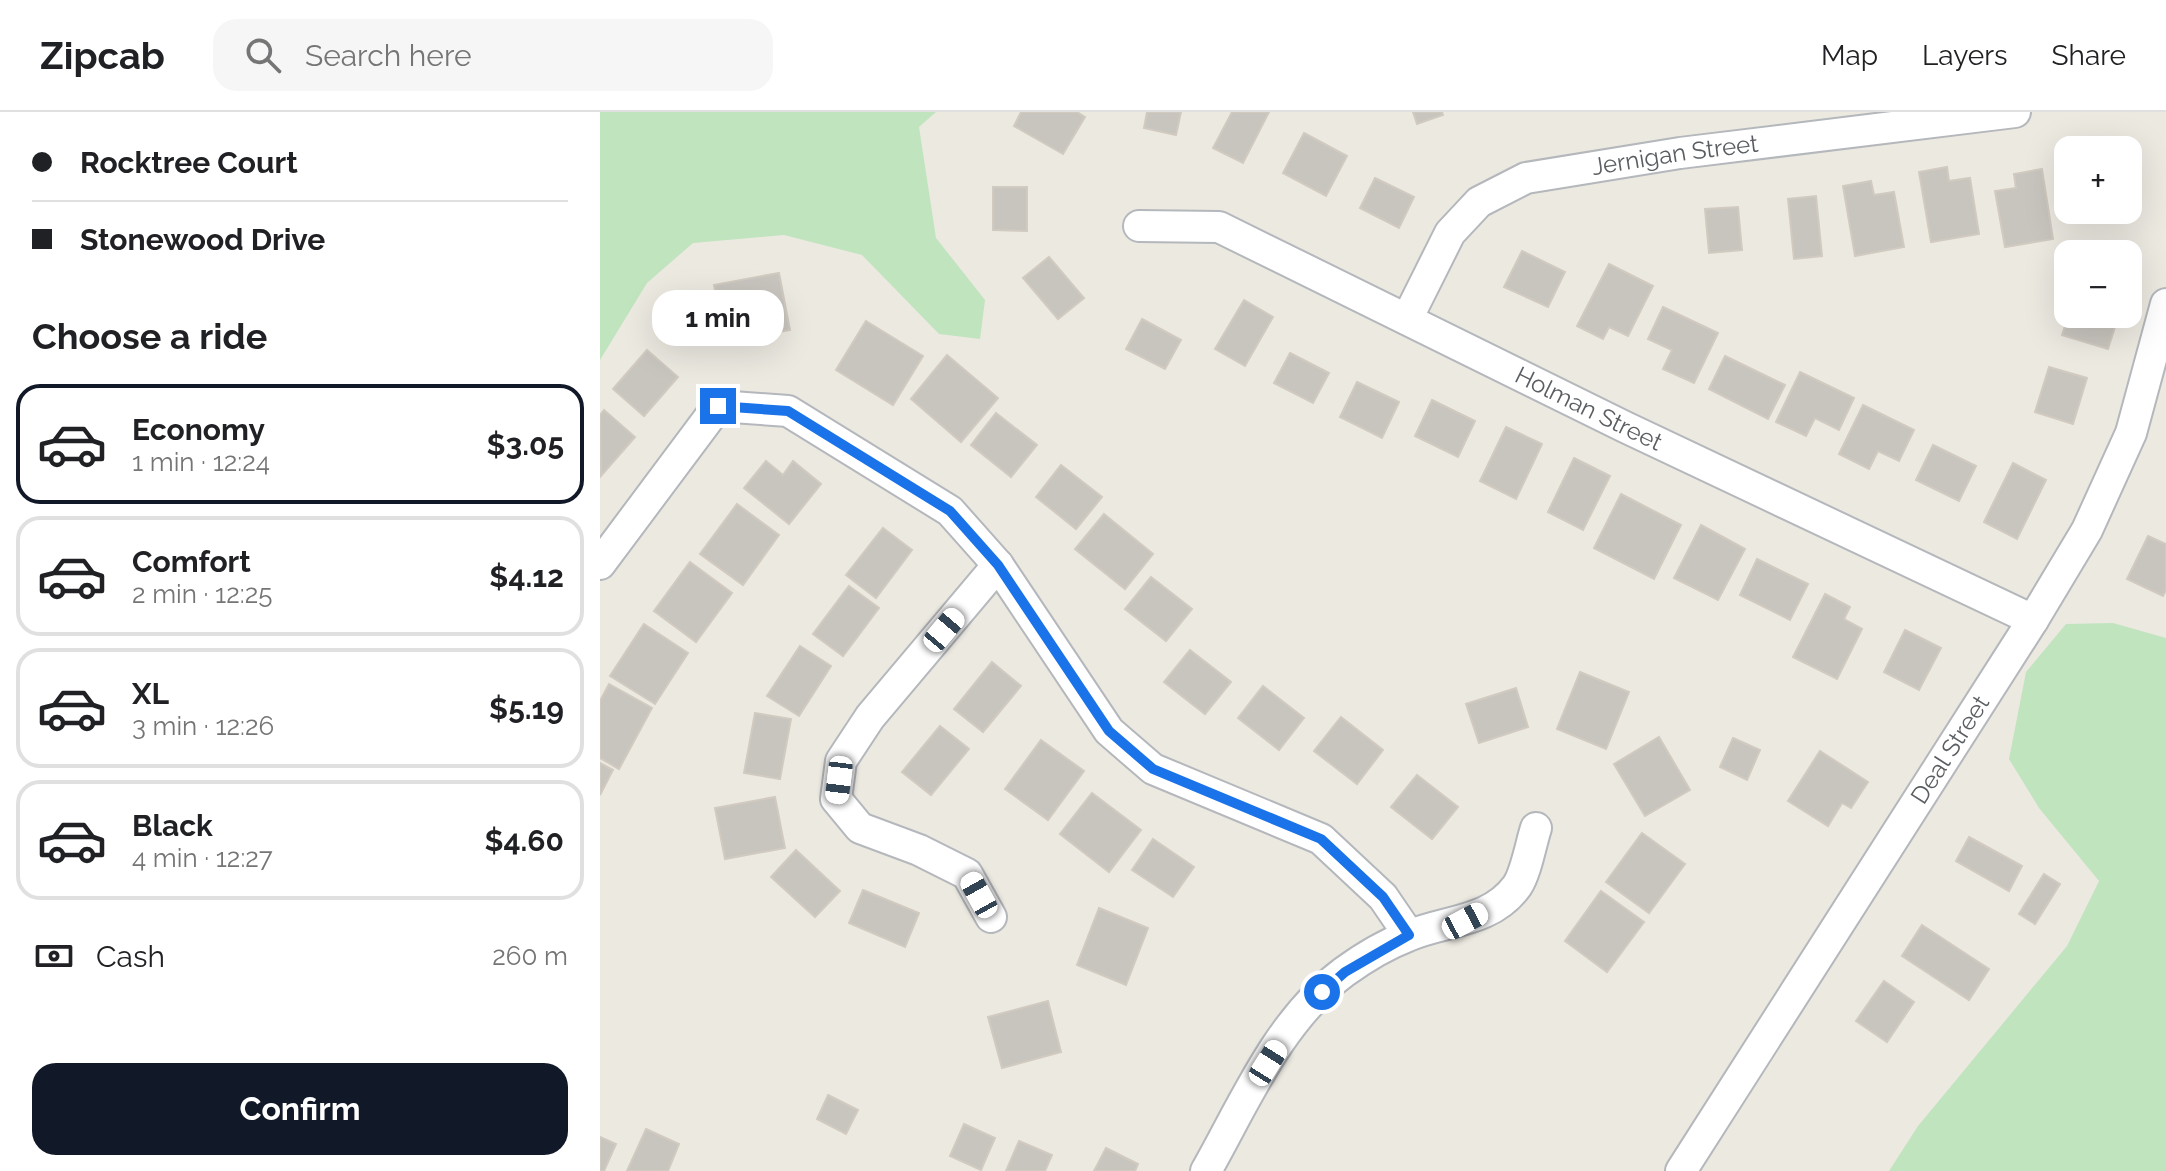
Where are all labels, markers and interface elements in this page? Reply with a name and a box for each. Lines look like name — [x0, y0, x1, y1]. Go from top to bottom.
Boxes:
search box — [213, 19, 773, 91]
text: Zipcab — [40, 33, 165, 78]
icon: search — [241, 33, 285, 77]
text: Search here — [305, 38, 472, 73]
text: Map — [1821, 39, 1878, 72]
text: Layers — [1922, 39, 2008, 72]
text: Share — [2052, 39, 2126, 72]
street label: Jernigan Street — [1589, 129, 1760, 181]
map controls — [2054, 136, 2142, 328]
button: + — [2054, 136, 2142, 224]
text: Rocktree Court — [80, 145, 298, 180]
text: Stonewood Drive — [80, 222, 325, 257]
button: − — [2054, 240, 2142, 328]
callout: 1 min — [652, 290, 784, 346]
text: 1 min — [685, 303, 751, 333]
text: Choose a ride — [32, 315, 267, 357]
street label: Holman Street — [1511, 360, 1667, 457]
route end — [700, 388, 736, 424]
icon: car — [36, 408, 108, 480]
text: Economy — [132, 412, 265, 447]
text: $3.05 — [487, 427, 564, 462]
text: 1 min · 12:24 — [132, 447, 270, 477]
icon: car — [36, 540, 108, 612]
text: Comfort — [132, 544, 251, 579]
text: $4.12 — [489, 559, 564, 594]
text: 2 min · 12:25 — [132, 579, 272, 609]
car — [919, 604, 969, 656]
icon: car — [36, 672, 108, 744]
text: XL — [132, 676, 169, 711]
street label: Deal Street — [1904, 690, 1995, 809]
text: $5.19 — [489, 691, 564, 726]
text: 3 min · 12:26 — [132, 711, 274, 741]
car — [824, 755, 854, 805]
icon: car — [36, 804, 108, 876]
text: Black — [132, 808, 213, 843]
text: $4.60 — [484, 823, 564, 858]
text: 4 min · 12:27 — [132, 843, 273, 873]
car — [957, 868, 1001, 922]
car — [1438, 899, 1492, 943]
icon: cash — [32, 934, 76, 978]
text: Cash — [96, 939, 165, 974]
text: 260 m — [492, 941, 568, 971]
route start — [1304, 974, 1340, 1010]
car — [1245, 1036, 1291, 1090]
button: Confirm — [32, 1063, 568, 1155]

